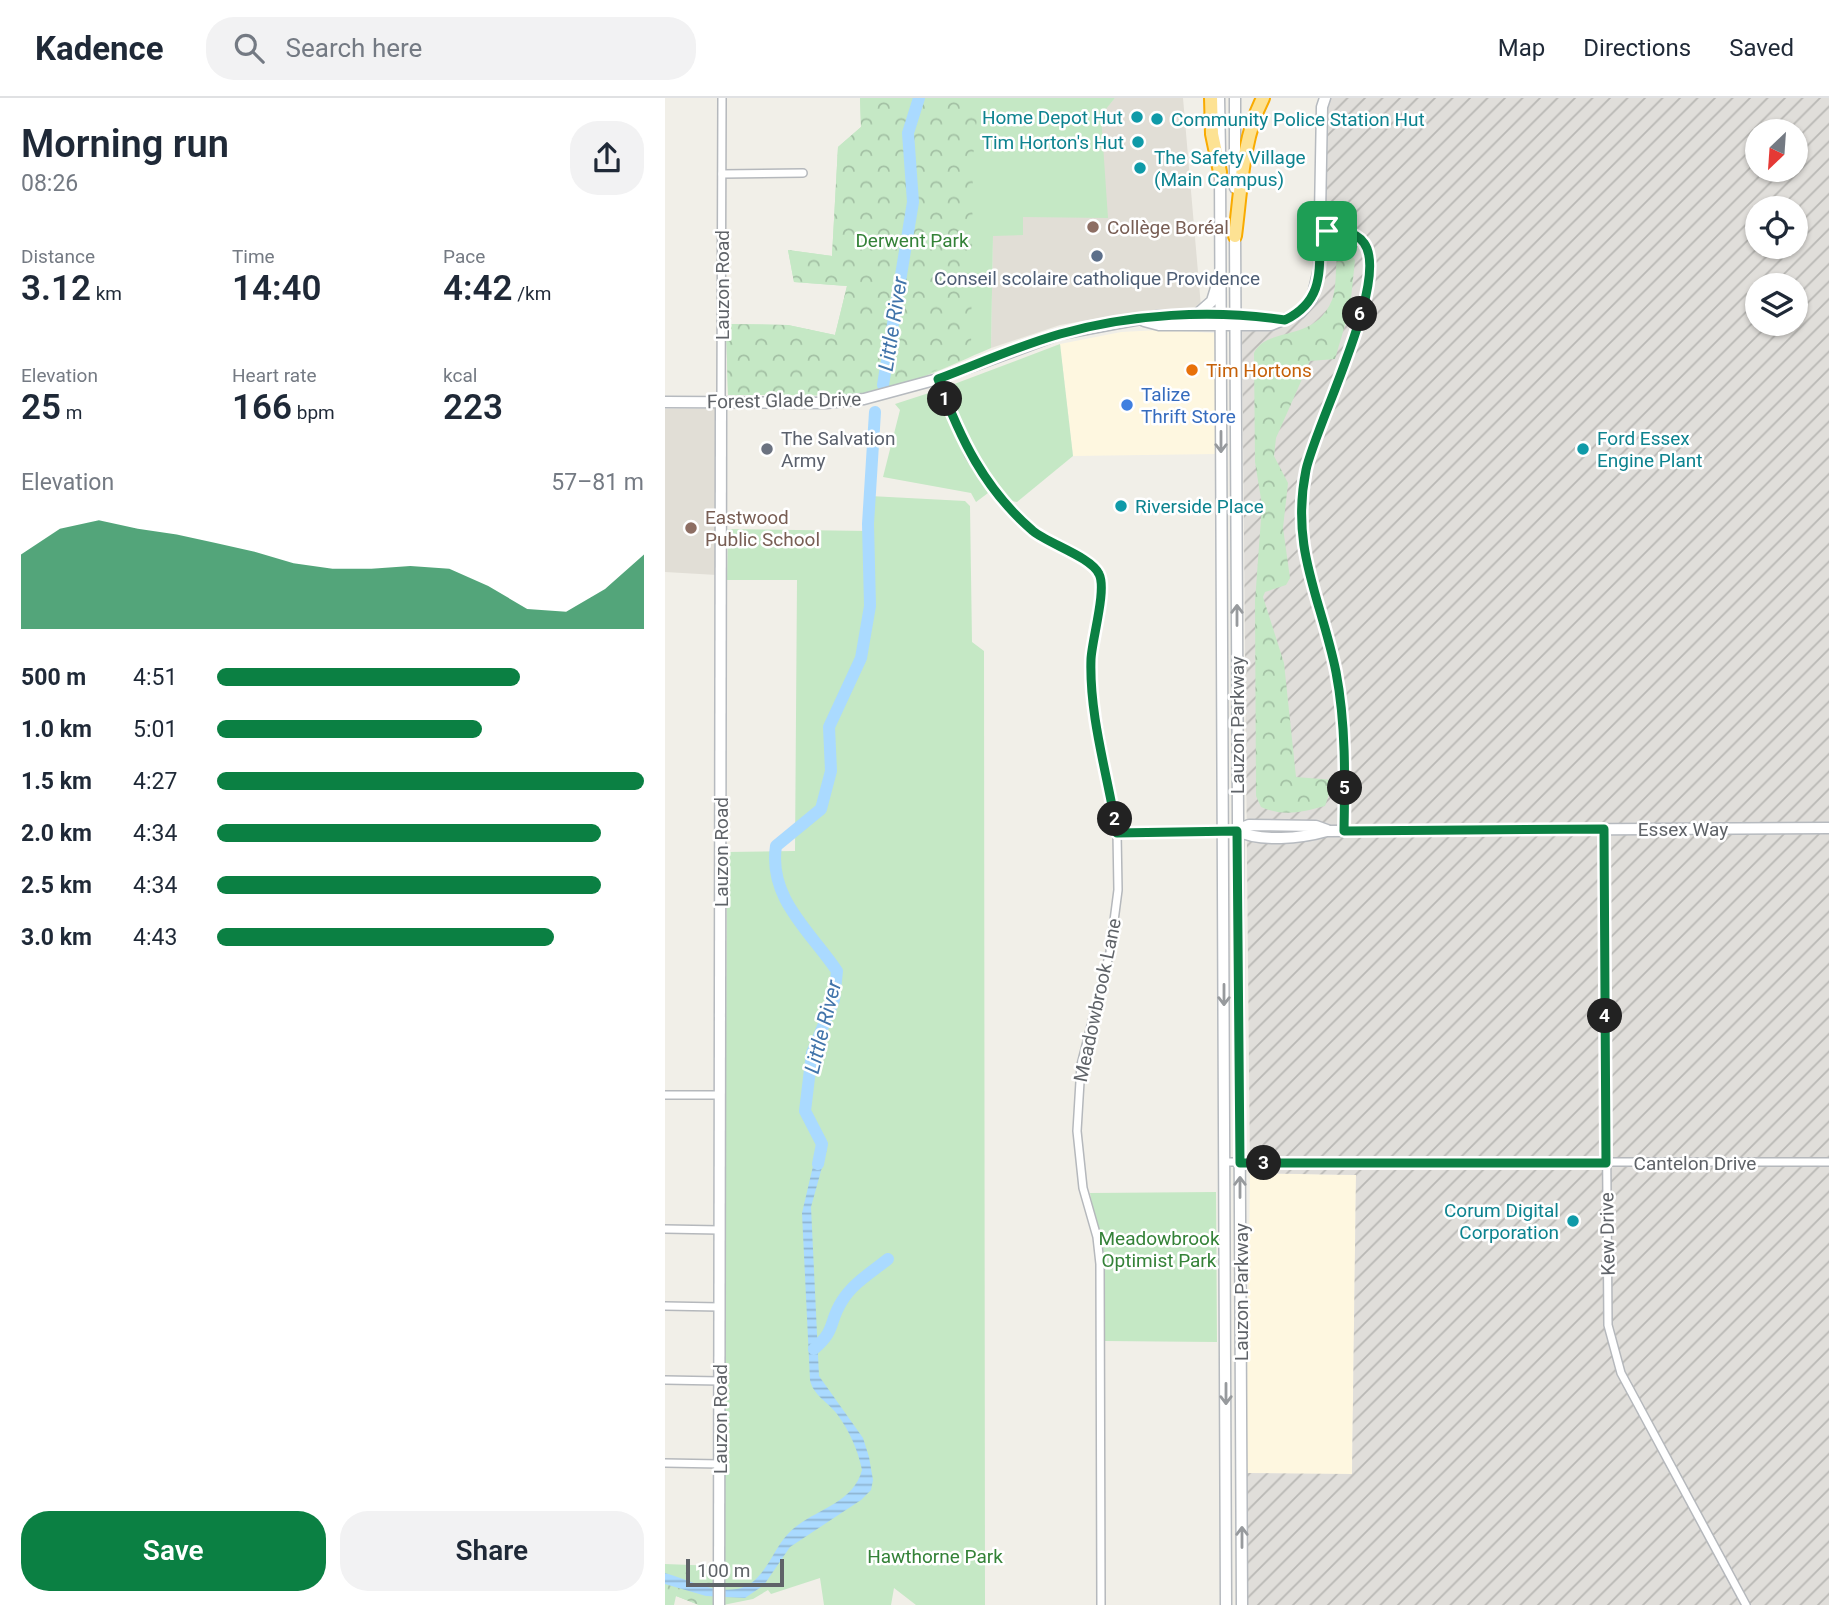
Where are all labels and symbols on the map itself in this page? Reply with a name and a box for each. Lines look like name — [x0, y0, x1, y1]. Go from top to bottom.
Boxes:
place label: Home Depot Hut — [982, 106, 1123, 129]
place label: Community Police Station Hut — [1171, 108, 1425, 131]
marker: Home Depot Hut — [1129, 109, 1145, 125]
marker: Community Police Station Hut — [1149, 111, 1165, 127]
north arrow — [1745, 119, 1808, 182]
place label: Tim Horton's Hut — [982, 131, 1124, 154]
marker: Tim Horton's Hut — [1130, 134, 1146, 150]
place label: The Safety Village (Main Campus) — [1154, 146, 1306, 191]
marker: The Safety Village (Main Campus) — [1132, 160, 1148, 176]
pin — [1297, 201, 1357, 261]
place label: Collège Boréal — [1107, 216, 1229, 239]
marker: Collège Boréal — [1085, 219, 1101, 235]
park label: Derwent Park — [855, 229, 969, 252]
street label: Lauzon Road — [711, 230, 734, 340]
marker: Conseil scolaire catholique Providence — [1089, 248, 1105, 264]
place label: Conseil scolaire catholique Providence — [934, 267, 1260, 290]
water label: Little River — [874, 274, 912, 373]
pin: 6 — [1343, 296, 1377, 332]
place label: Tim Hortons — [1206, 359, 1312, 382]
marker: Tim Hortons — [1184, 362, 1200, 378]
pin: 1 — [927, 382, 963, 416]
place label: Talize Thrift Store — [1141, 383, 1236, 428]
street label: Forest Glade Drive — [707, 388, 861, 413]
marker: Talize Thrift Store — [1119, 397, 1135, 413]
place label: The Salvation Army — [781, 427, 895, 472]
place label: Ford Essex Engine Plant — [1597, 427, 1703, 472]
one-way arrow — [1214, 430, 1228, 453]
marker: The Salvation Army — [759, 441, 775, 457]
marker: Ford Essex Engine Plant — [1575, 441, 1591, 457]
place label: Riverside Place — [1135, 495, 1264, 518]
marker: Riverside Place — [1113, 498, 1129, 514]
place label: Eastwood Public School — [705, 506, 820, 551]
marker: Eastwood Public School — [683, 520, 699, 536]
one-way arrow — [1230, 604, 1244, 627]
street label: Lauzon Parkway — [1226, 656, 1249, 794]
pin: 5 — [1327, 770, 1363, 806]
street label: Lauzon Road — [710, 797, 733, 907]
pin: 2 — [1098, 802, 1133, 836]
street label: Essex Way — [1638, 818, 1728, 841]
street label: Meadowbrook Lane — [1069, 916, 1126, 1084]
water label: Little River — [800, 977, 846, 1076]
one-way arrow — [1217, 983, 1231, 1006]
pin: 4 — [1587, 998, 1623, 1034]
pin: 3 — [1247, 1146, 1281, 1180]
street label: Cantelon Drive — [1634, 1152, 1756, 1175]
one-way arrow — [1233, 1176, 1247, 1199]
street label: Kew Drive — [1595, 1192, 1620, 1276]
place label: Corum Digital Corporation — [1444, 1199, 1559, 1244]
marker: Corum Digital Corporation — [1565, 1213, 1581, 1229]
street label: Lauzon Parkway — [1230, 1223, 1253, 1361]
park label: Meadowbrook Optimist Park — [1098, 1227, 1220, 1272]
street label: Lauzon Road — [709, 1364, 732, 1474]
one-way arrow — [1219, 1382, 1233, 1405]
one-way arrow — [1235, 1526, 1249, 1549]
park label: Hawthorne Park — [867, 1545, 1003, 1568]
scale bar — [686, 1556, 784, 1588]

